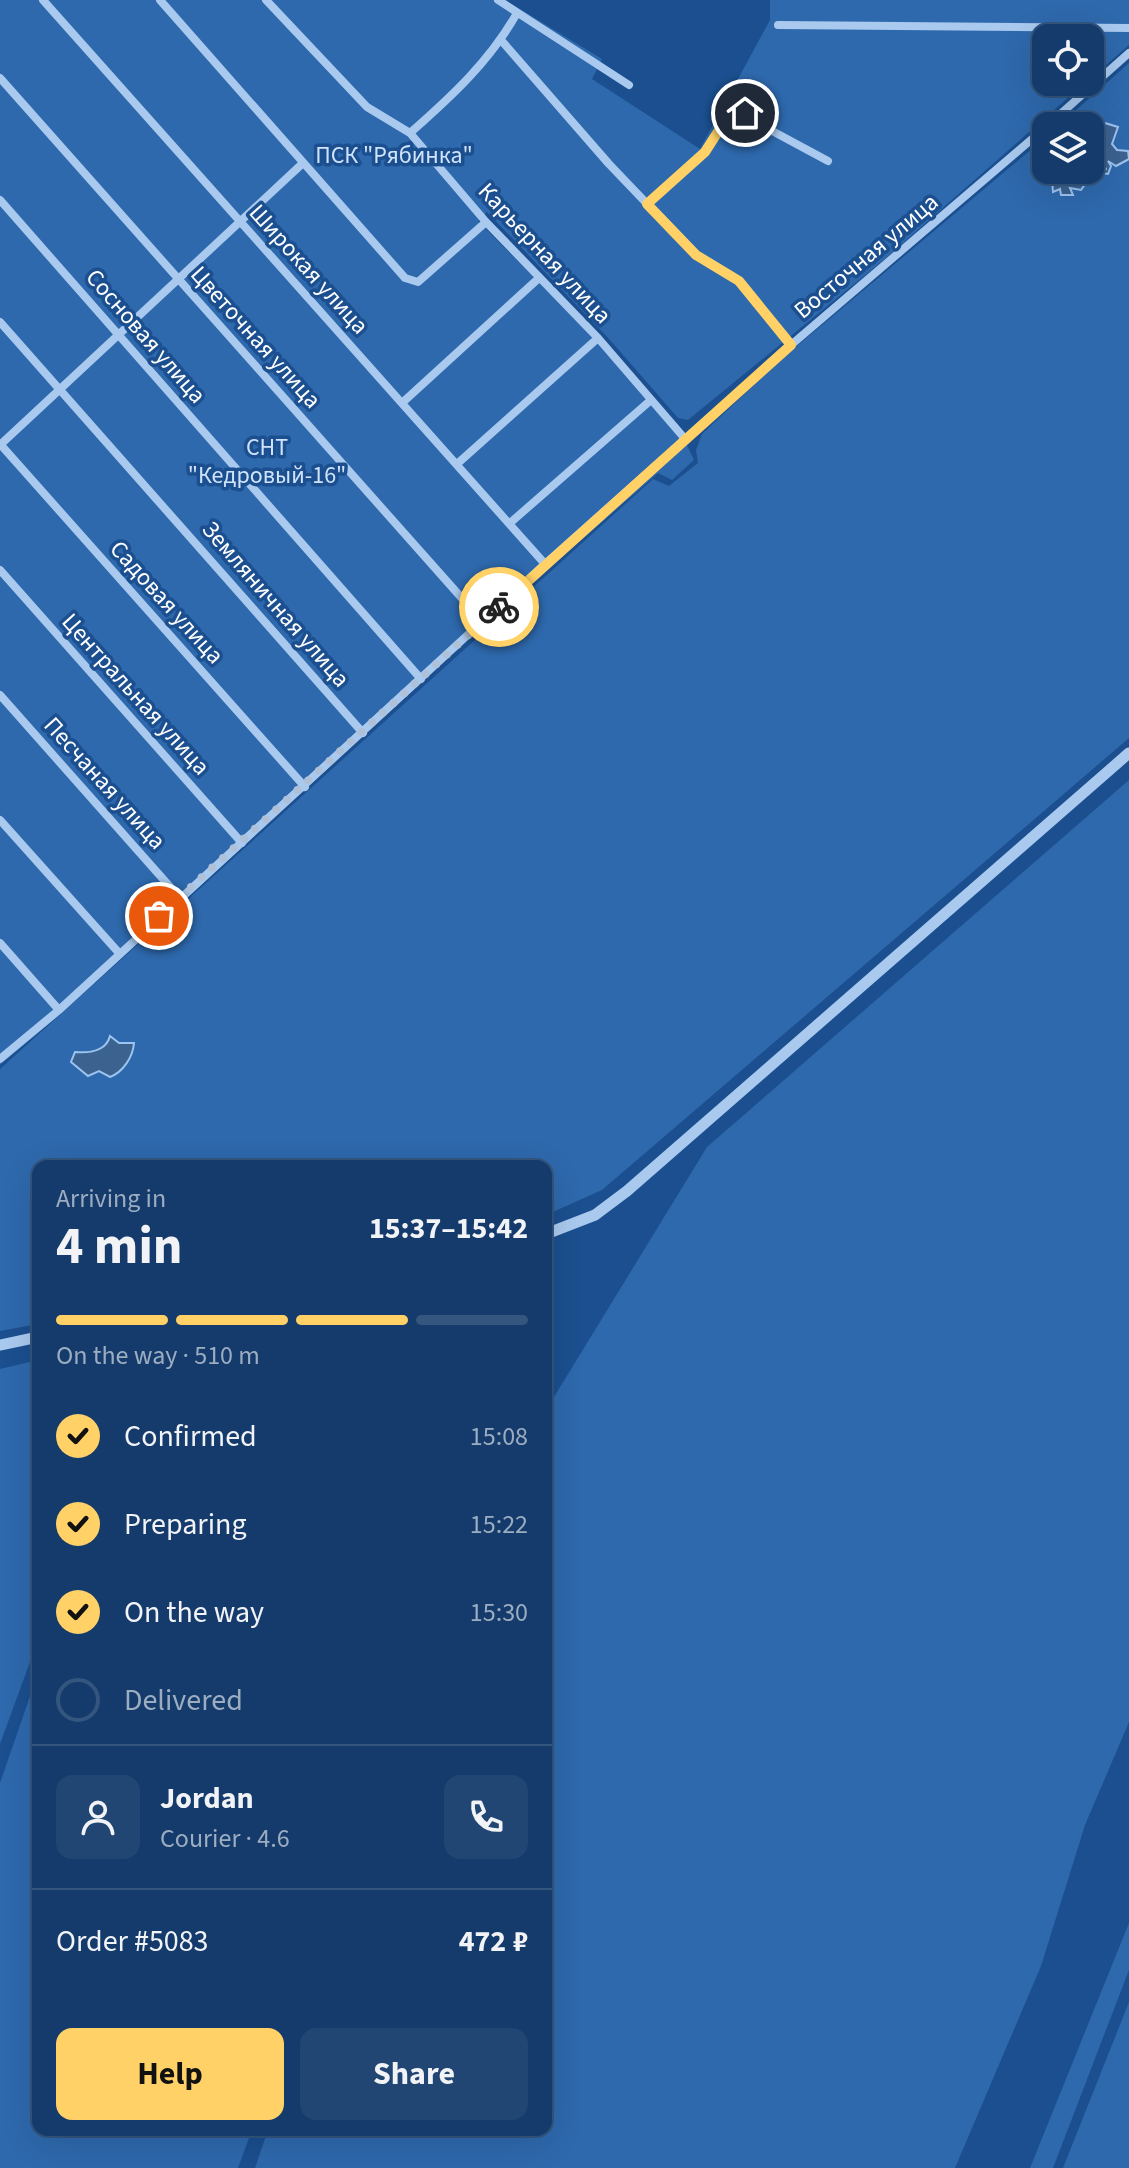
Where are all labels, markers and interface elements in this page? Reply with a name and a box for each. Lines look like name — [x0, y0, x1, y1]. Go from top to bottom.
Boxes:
map controls — [1032, 24, 1104, 184]
button: locate — [1032, 24, 1104, 96]
pin — [711, 79, 779, 147]
icon: home — [723, 91, 767, 135]
button: layers — [1032, 112, 1104, 184]
park label: ПСК "Рябинка" — [315, 138, 473, 173]
street label: Карьерная улица — [470, 175, 619, 332]
street label: Восточная улица — [786, 185, 946, 327]
street label: Широкая улица — [241, 196, 377, 342]
street label: Цветочная улица — [182, 258, 329, 416]
street label: Сосновая улица — [77, 261, 214, 411]
park label: СНТ "Кедровый-16" — [188, 430, 346, 493]
street label: Земляничная улица — [193, 513, 358, 695]
street label: Садовая улица — [101, 533, 232, 672]
courier — [459, 567, 539, 647]
icon: bike — [477, 585, 521, 629]
street label: Центральная улица — [53, 606, 218, 783]
street label: Песчаная улица — [35, 709, 174, 858]
pin — [125, 882, 193, 950]
icon: bag — [137, 894, 181, 938]
text: Arriving in — [56, 1180, 166, 1217]
text: 15:37–15:42 — [369, 1207, 528, 1250]
text: 4 min — [56, 1210, 183, 1284]
text: On the way · 510 m — [56, 1337, 260, 1374]
icon: check — [56, 1414, 100, 1458]
text: Confirmed — [124, 1415, 257, 1458]
text: 15:08 — [470, 1418, 528, 1455]
icon: check — [56, 1502, 100, 1546]
text: Preparing — [124, 1503, 247, 1546]
text: 15:22 — [470, 1506, 528, 1543]
icon: check — [56, 1590, 100, 1634]
text: On the way — [124, 1591, 264, 1634]
text: 15:30 — [470, 1594, 528, 1631]
text: Delivered — [124, 1679, 243, 1722]
button: person — [56, 1775, 140, 1859]
button: phone — [444, 1775, 528, 1859]
text: Jordan — [160, 1777, 254, 1820]
text: Courier · 4.6 — [160, 1820, 290, 1857]
text: Order #5083 — [56, 1920, 209, 1963]
text: 472 ₽ — [459, 1920, 528, 1963]
button: Help — [56, 2028, 284, 2120]
button: Share — [300, 2028, 528, 2120]

